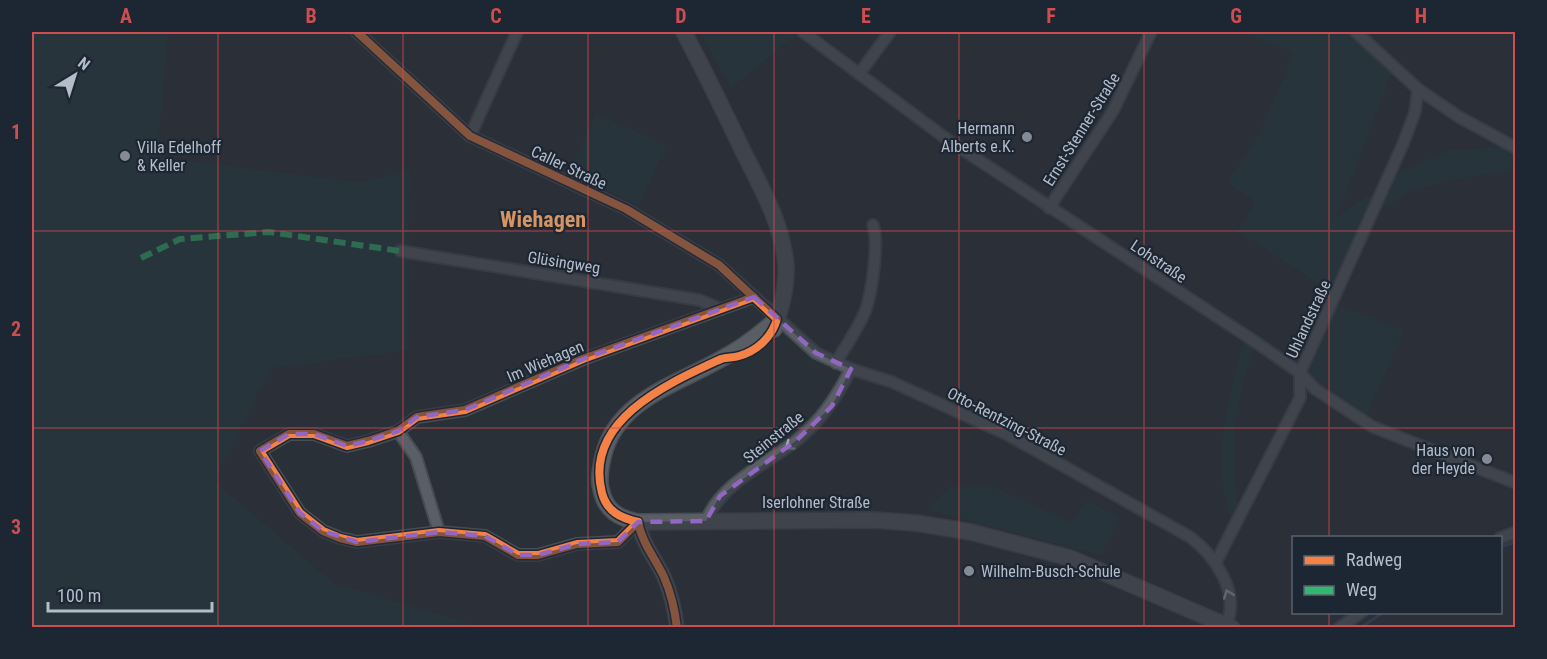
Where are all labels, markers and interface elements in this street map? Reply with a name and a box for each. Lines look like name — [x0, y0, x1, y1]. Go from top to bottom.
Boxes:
text: A — [120, 4, 132, 28]
text: B — [305, 4, 317, 28]
text: C — [490, 4, 502, 28]
text: D — [675, 4, 687, 28]
text: E — [861, 4, 871, 28]
text: F — [1046, 4, 1056, 28]
text: G — [1230, 4, 1242, 28]
text: H — [1415, 4, 1427, 28]
north arrow — [45, 45, 105, 105]
text: N — [74, 53, 94, 74]
street label: Ernst-Stenner-Straße — [1039, 69, 1124, 189]
place label: Hermann Alberts e.K. — [941, 119, 1015, 156]
text: 1 — [11, 120, 21, 144]
marker: Hermann Alberts e.K. — [1020, 130, 1034, 144]
place label: Villa Edelhoff & Keller — [137, 138, 221, 175]
street label: Caller Straße — [528, 142, 610, 193]
marker: Villa Edelhoff & Keller — [118, 149, 132, 163]
district label: Wiehagen — [500, 207, 586, 232]
street label: Lohstraße — [1127, 236, 1190, 287]
street label: Glüsingweg — [526, 247, 602, 278]
street label: Uhlandstraße — [1282, 277, 1335, 361]
text: 2 — [11, 317, 21, 341]
street label: Im Wiehagen — [504, 337, 586, 386]
street label: Otto-Rentzing-Straße — [944, 383, 1069, 460]
street label: Steinstraße — [739, 407, 807, 467]
one-way arrow — [784, 439, 795, 450]
place label: Haus von der Heyde — [1412, 441, 1475, 478]
marker: Haus von der Heyde — [1480, 452, 1494, 466]
street label: Iserlohner Straße — [762, 493, 870, 512]
text: 3 — [11, 515, 21, 539]
legend — [1292, 536, 1502, 614]
text: Radweg — [1346, 549, 1402, 570]
place label: Wilhelm-Busch-Schule — [981, 562, 1121, 581]
marker: Wilhelm-Busch-Schule — [962, 564, 976, 578]
scale bar — [48, 575, 212, 613]
text: Weg — [1346, 579, 1377, 600]
text: 100 m — [57, 585, 101, 606]
one-way arrow — [1223, 589, 1236, 599]

